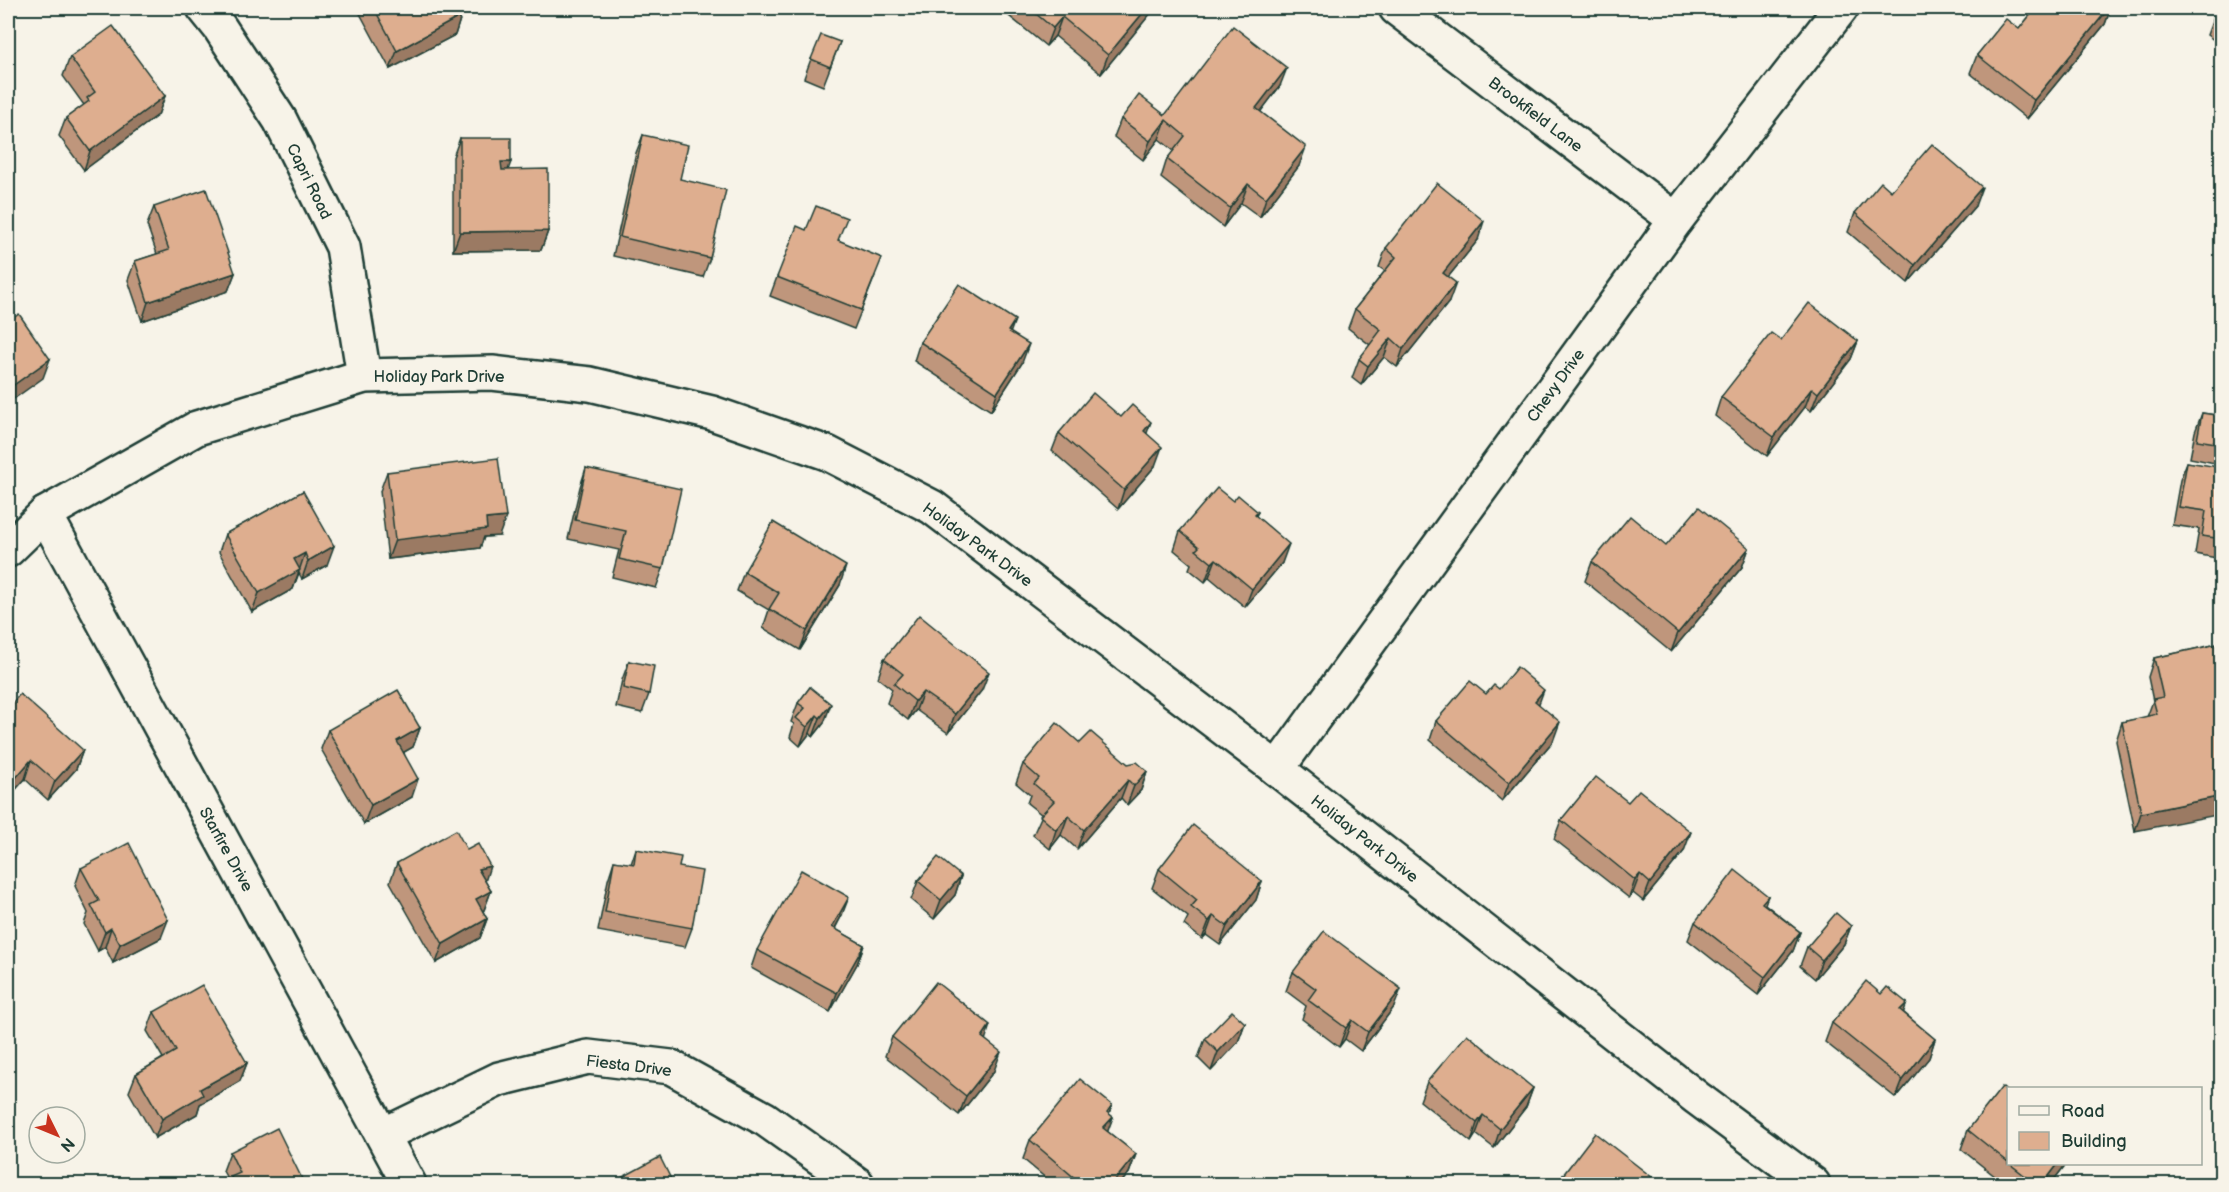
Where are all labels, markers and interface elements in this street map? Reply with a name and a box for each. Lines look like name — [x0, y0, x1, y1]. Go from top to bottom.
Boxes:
street label: Brookfield Lane — [1484, 74, 1586, 157]
street label: Capri Road — [282, 141, 335, 223]
street label: Chevy Drive — [1523, 345, 1589, 426]
street label: Holiday Park Drive — [374, 368, 505, 387]
street label: Holiday Park Drive — [919, 499, 1036, 592]
street label: Holiday Park Drive — [1307, 791, 1422, 887]
street label: Starfire Drive — [195, 804, 257, 896]
street label: Fiesta Drive — [585, 1052, 673, 1081]
legend — [2007, 1087, 2202, 1165]
text: Road — [2061, 1101, 2105, 1122]
north arrow — [27, 1105, 87, 1165]
text: Building — [2061, 1131, 2127, 1152]
text: N — [56, 1133, 78, 1155]

